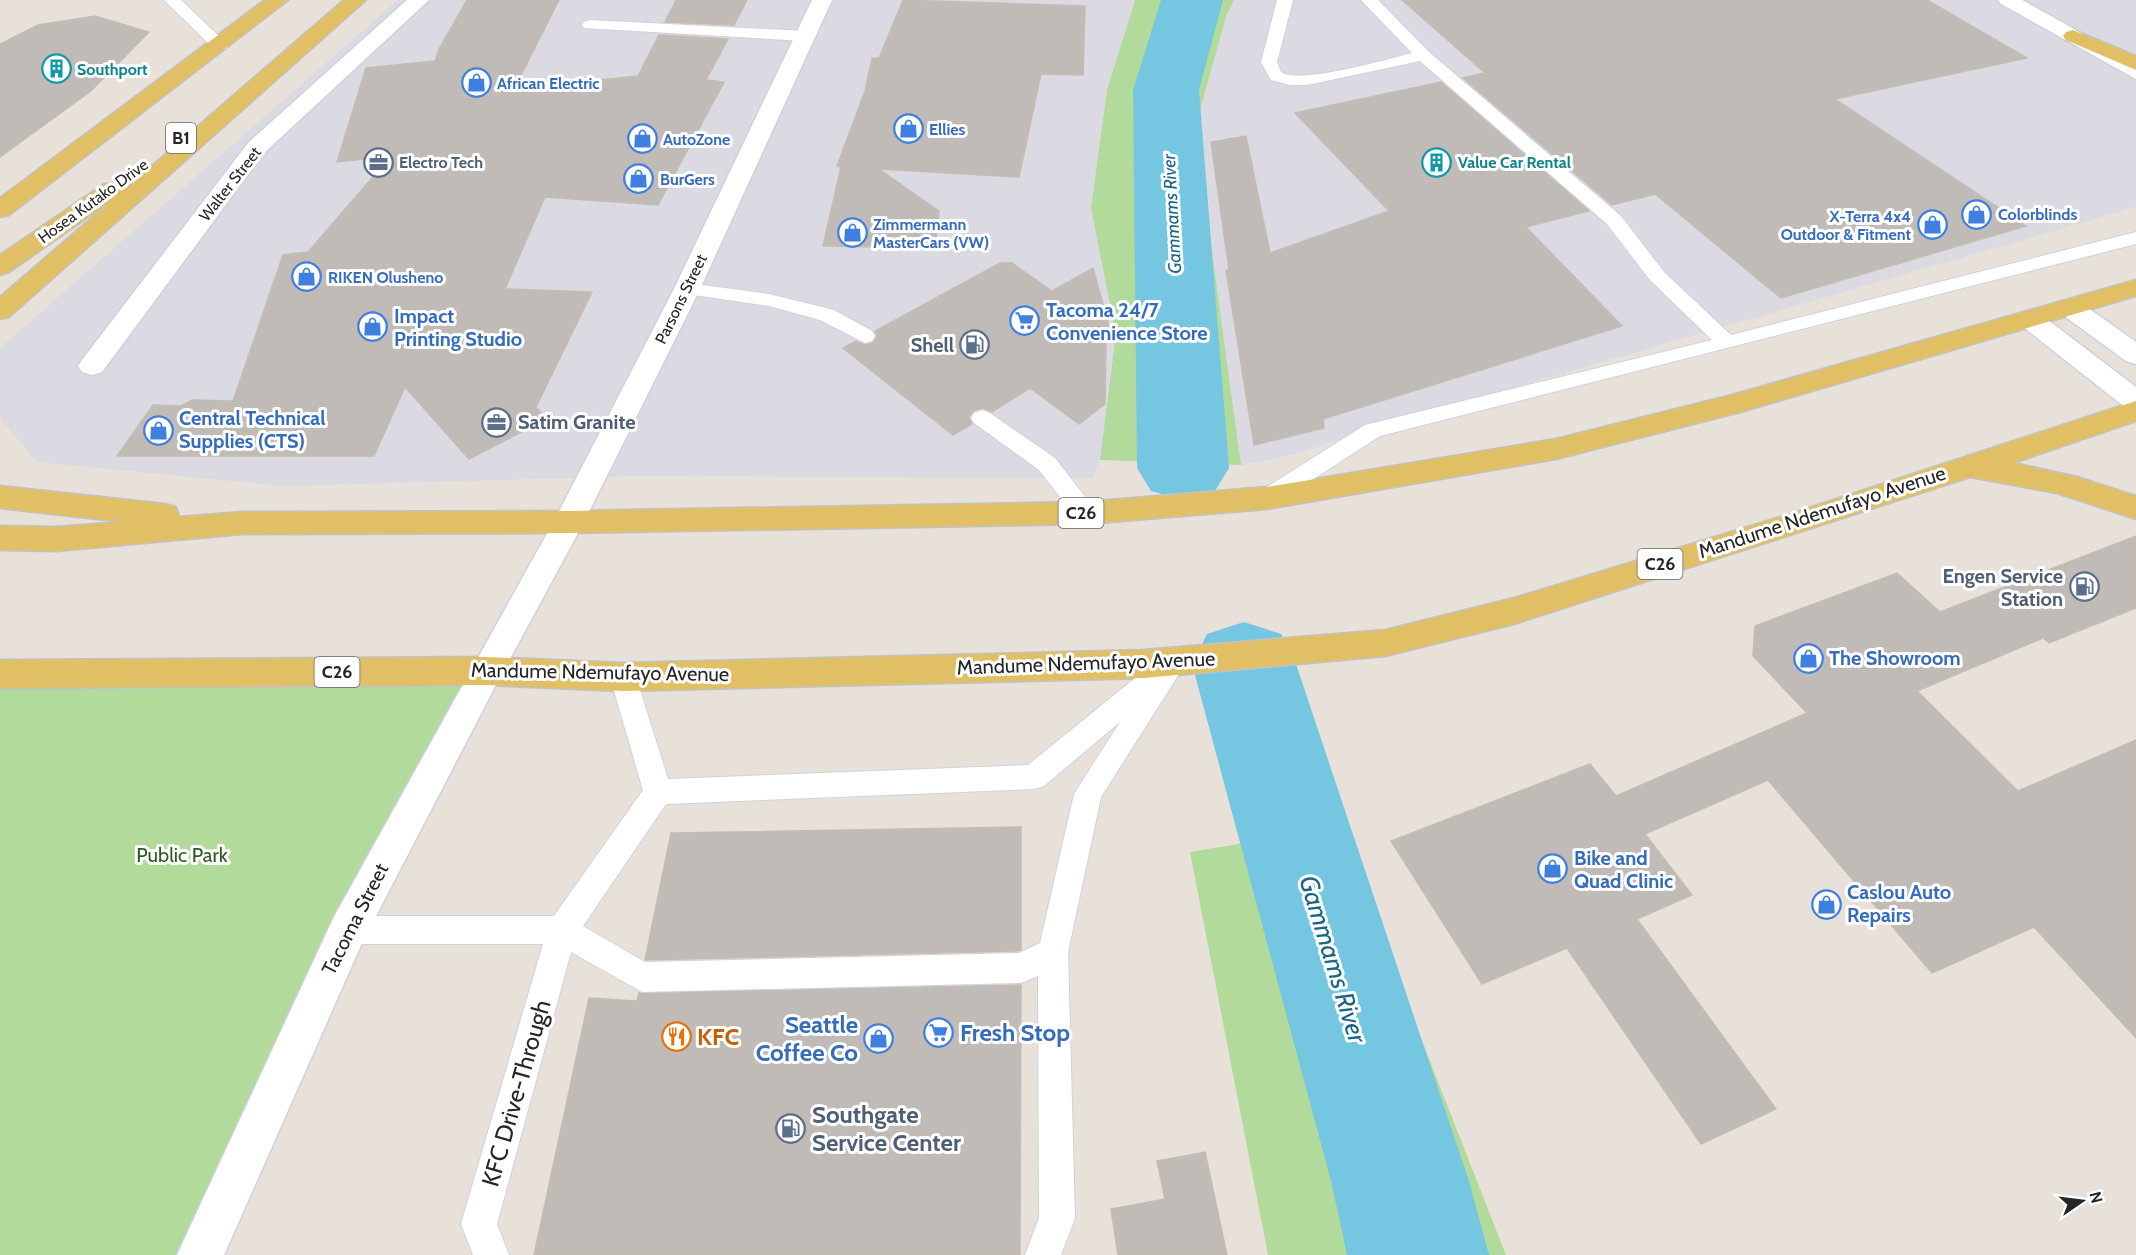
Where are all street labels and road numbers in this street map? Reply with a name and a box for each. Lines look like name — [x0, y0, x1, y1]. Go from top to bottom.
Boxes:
road number: B1 — [166, 123, 196, 153]
street label: Walter Street — [195, 143, 265, 225]
street label: Hosea Kutako Drive — [34, 155, 152, 247]
street label: Parsons Street — [651, 251, 711, 347]
street label: Mandume Ndemufayo Avenue — [1695, 461, 1949, 563]
road number: C26 — [1058, 498, 1104, 528]
road number: C26 — [1638, 549, 1682, 579]
street label: Mandume Ndemufayo Avenue — [956, 646, 1216, 680]
road number: C26 — [314, 657, 360, 687]
street label: Mandume Ndemufayo Avenue — [471, 658, 729, 686]
street label: Tacoma Street — [317, 859, 394, 979]
street label: KFC Drive-Through — [475, 996, 557, 1190]

